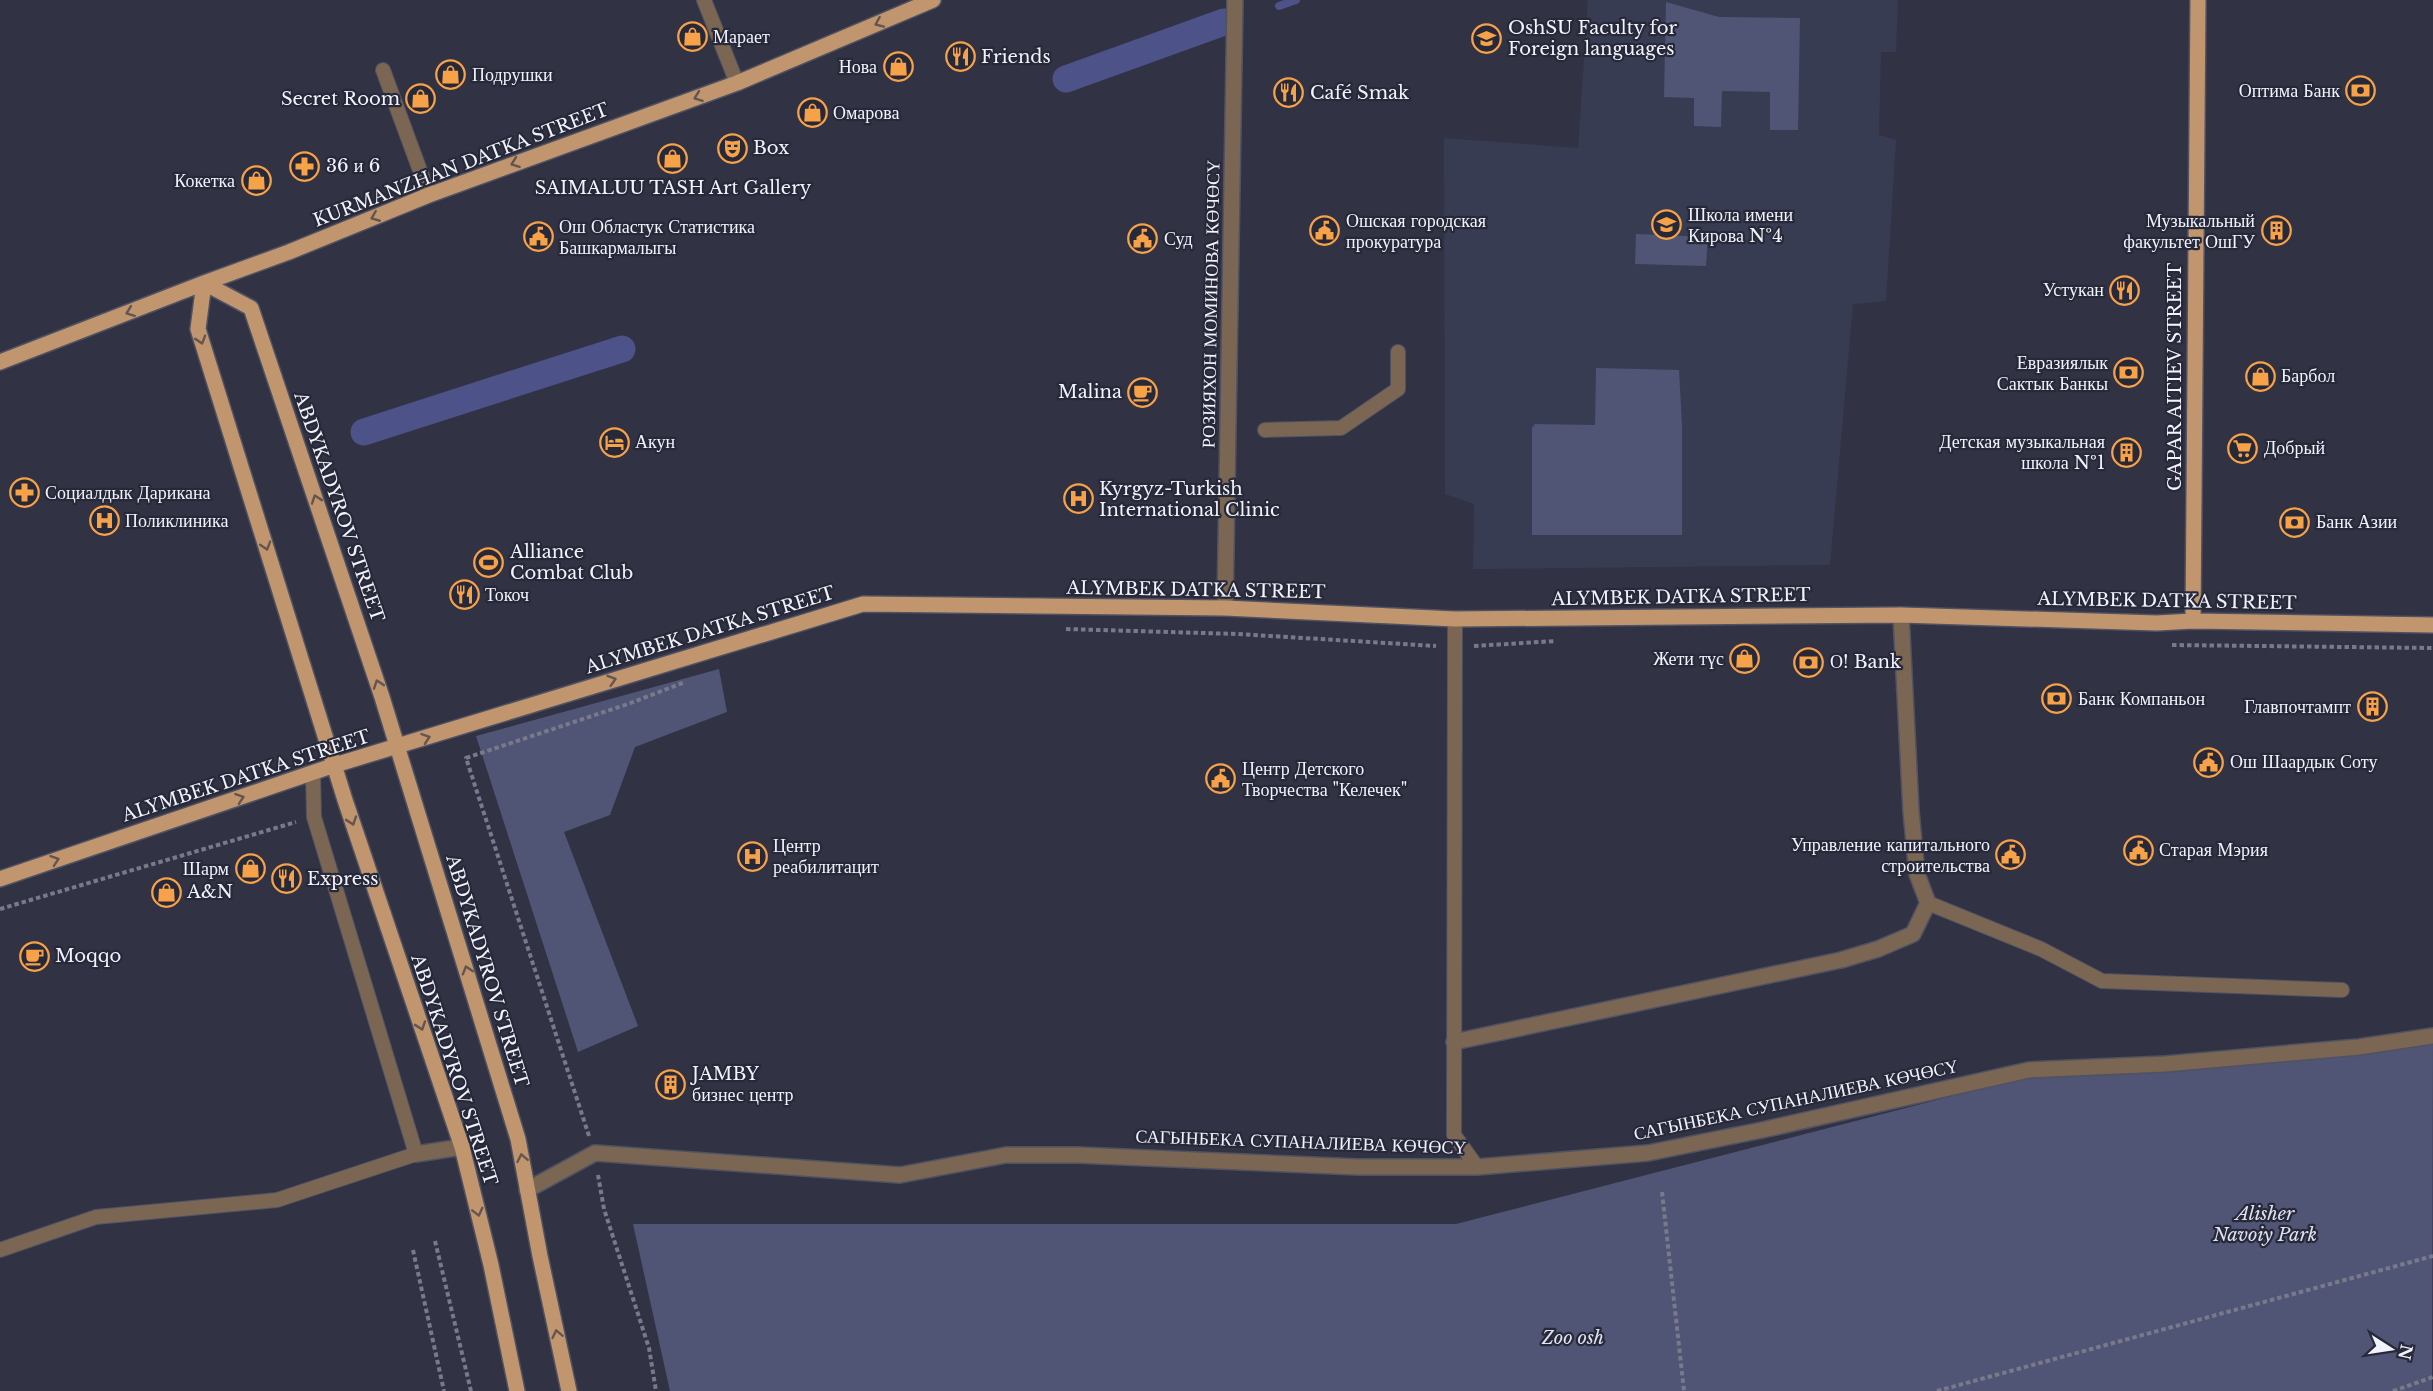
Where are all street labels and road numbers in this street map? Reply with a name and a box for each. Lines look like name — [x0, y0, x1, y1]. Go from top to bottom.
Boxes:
street label: KURMANZHAN DATKA STREET — [310, 98, 612, 232]
street label: РОЗИЯХОН МОМИНОВА КӨЧӨСҮ — [1197, 160, 1225, 448]
street label: GAPAR AITIEV STREET — [2164, 262, 2186, 491]
street label: ABDYKADYROV STREET — [289, 388, 389, 625]
street label: ALYMBEK DATKA STREET — [1065, 577, 1326, 603]
street label: ALYMBEK DATKA STREET — [582, 581, 838, 679]
street label: ALYMBEK DATKA STREET — [1550, 584, 1811, 610]
street label: ALYMBEK DATKA STREET — [2036, 588, 2297, 614]
street label: ALYMBEK DATKA STREET — [118, 725, 373, 827]
street label: ABDYKADYROV STREET — [441, 852, 533, 1090]
street label: ABDYKADYROV STREET — [406, 951, 502, 1189]
street label: САГЫНБЕКА СУПАНАЛИЕВА КӨЧӨСҮ — [1632, 1055, 1960, 1145]
street label: САГЫНБЕКА СУПАНАЛИЕВА КӨЧӨСҮ — [1135, 1125, 1467, 1159]

